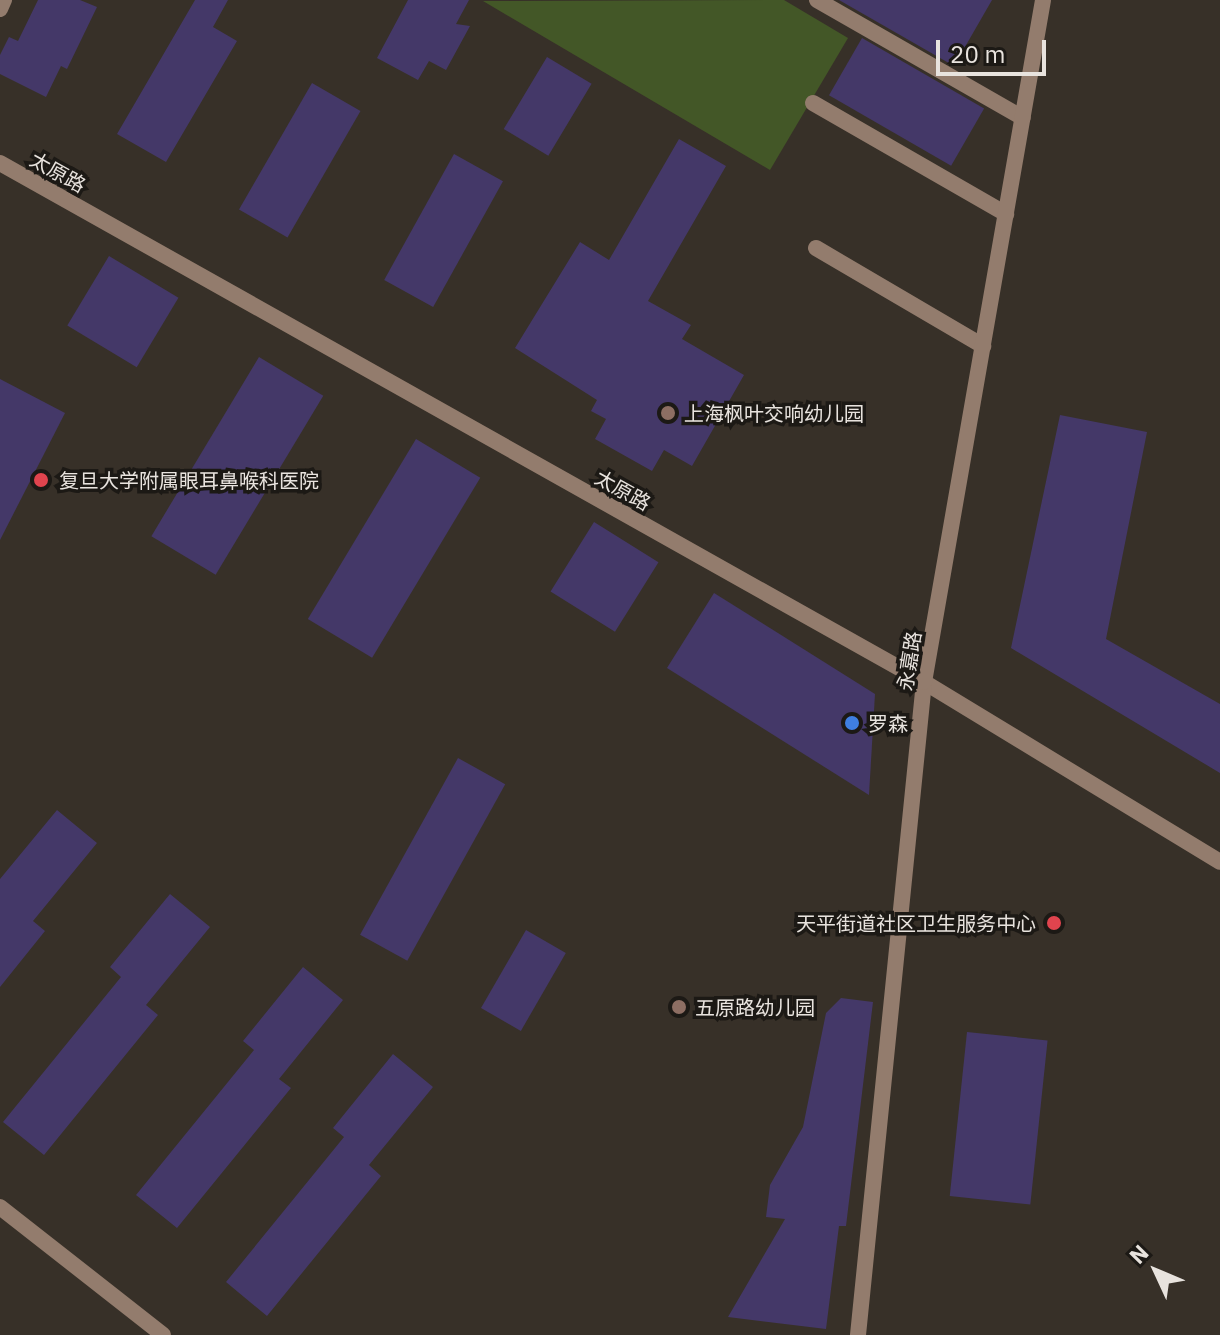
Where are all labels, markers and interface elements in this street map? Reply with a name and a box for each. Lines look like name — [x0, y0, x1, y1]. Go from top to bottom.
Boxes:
scale bar — [940, 24, 1050, 74]
text: 20 m — [950, 38, 1005, 70]
street label: 太原路 — [26, 147, 90, 197]
place label: 上海枫叶交响幼儿园 — [684, 401, 864, 425]
marker: 上海枫叶交响幼儿园 — [659, 404, 677, 422]
street label: 太原路 — [591, 465, 655, 515]
place label: 复旦大学附属眼耳鼻喉科医院 — [59, 468, 319, 492]
marker: 复旦大学附属眼耳鼻喉科医院 — [30, 469, 52, 491]
street label: 永嘉路 — [892, 629, 926, 693]
place label: 罗森 — [868, 711, 908, 735]
marker: 罗森 — [843, 714, 861, 732]
place label: 天平街道社区卫生服务中心 — [796, 911, 1036, 935]
marker: 天平街道社区卫生服务中心 — [1043, 912, 1065, 934]
place label: 五原路幼儿园 — [695, 995, 815, 1019]
marker: 五原路幼儿园 — [670, 998, 688, 1016]
north arrow — [1116, 1231, 1196, 1311]
text: N — [1122, 1238, 1154, 1270]

